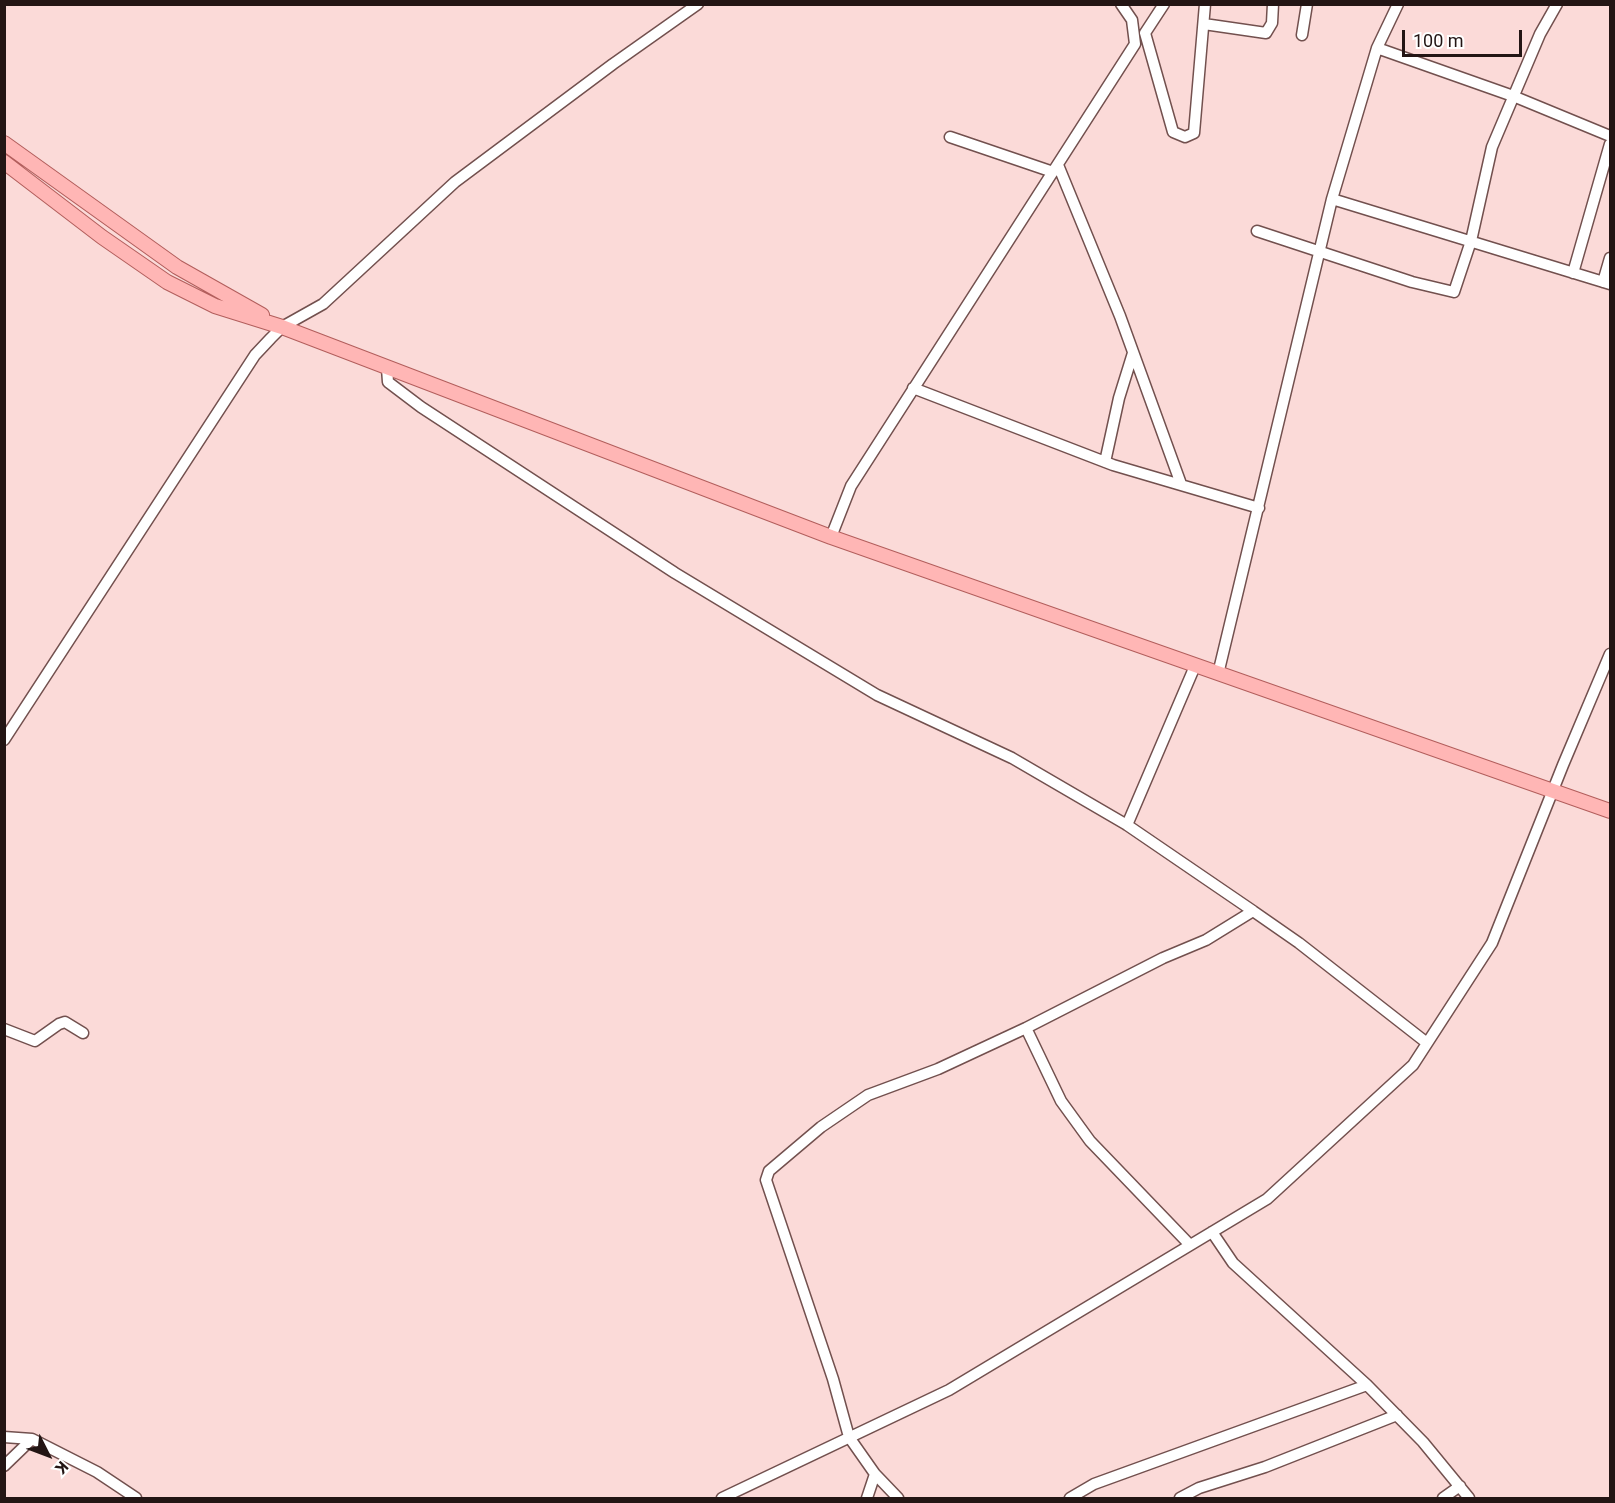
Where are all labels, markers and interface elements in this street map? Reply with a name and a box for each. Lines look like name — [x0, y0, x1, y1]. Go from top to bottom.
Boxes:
scale bar — [1405, 18, 1525, 56]
text: 100 m — [1413, 30, 1464, 51]
north arrow — [18, 1425, 78, 1485]
text: K — [51, 1457, 72, 1478]

